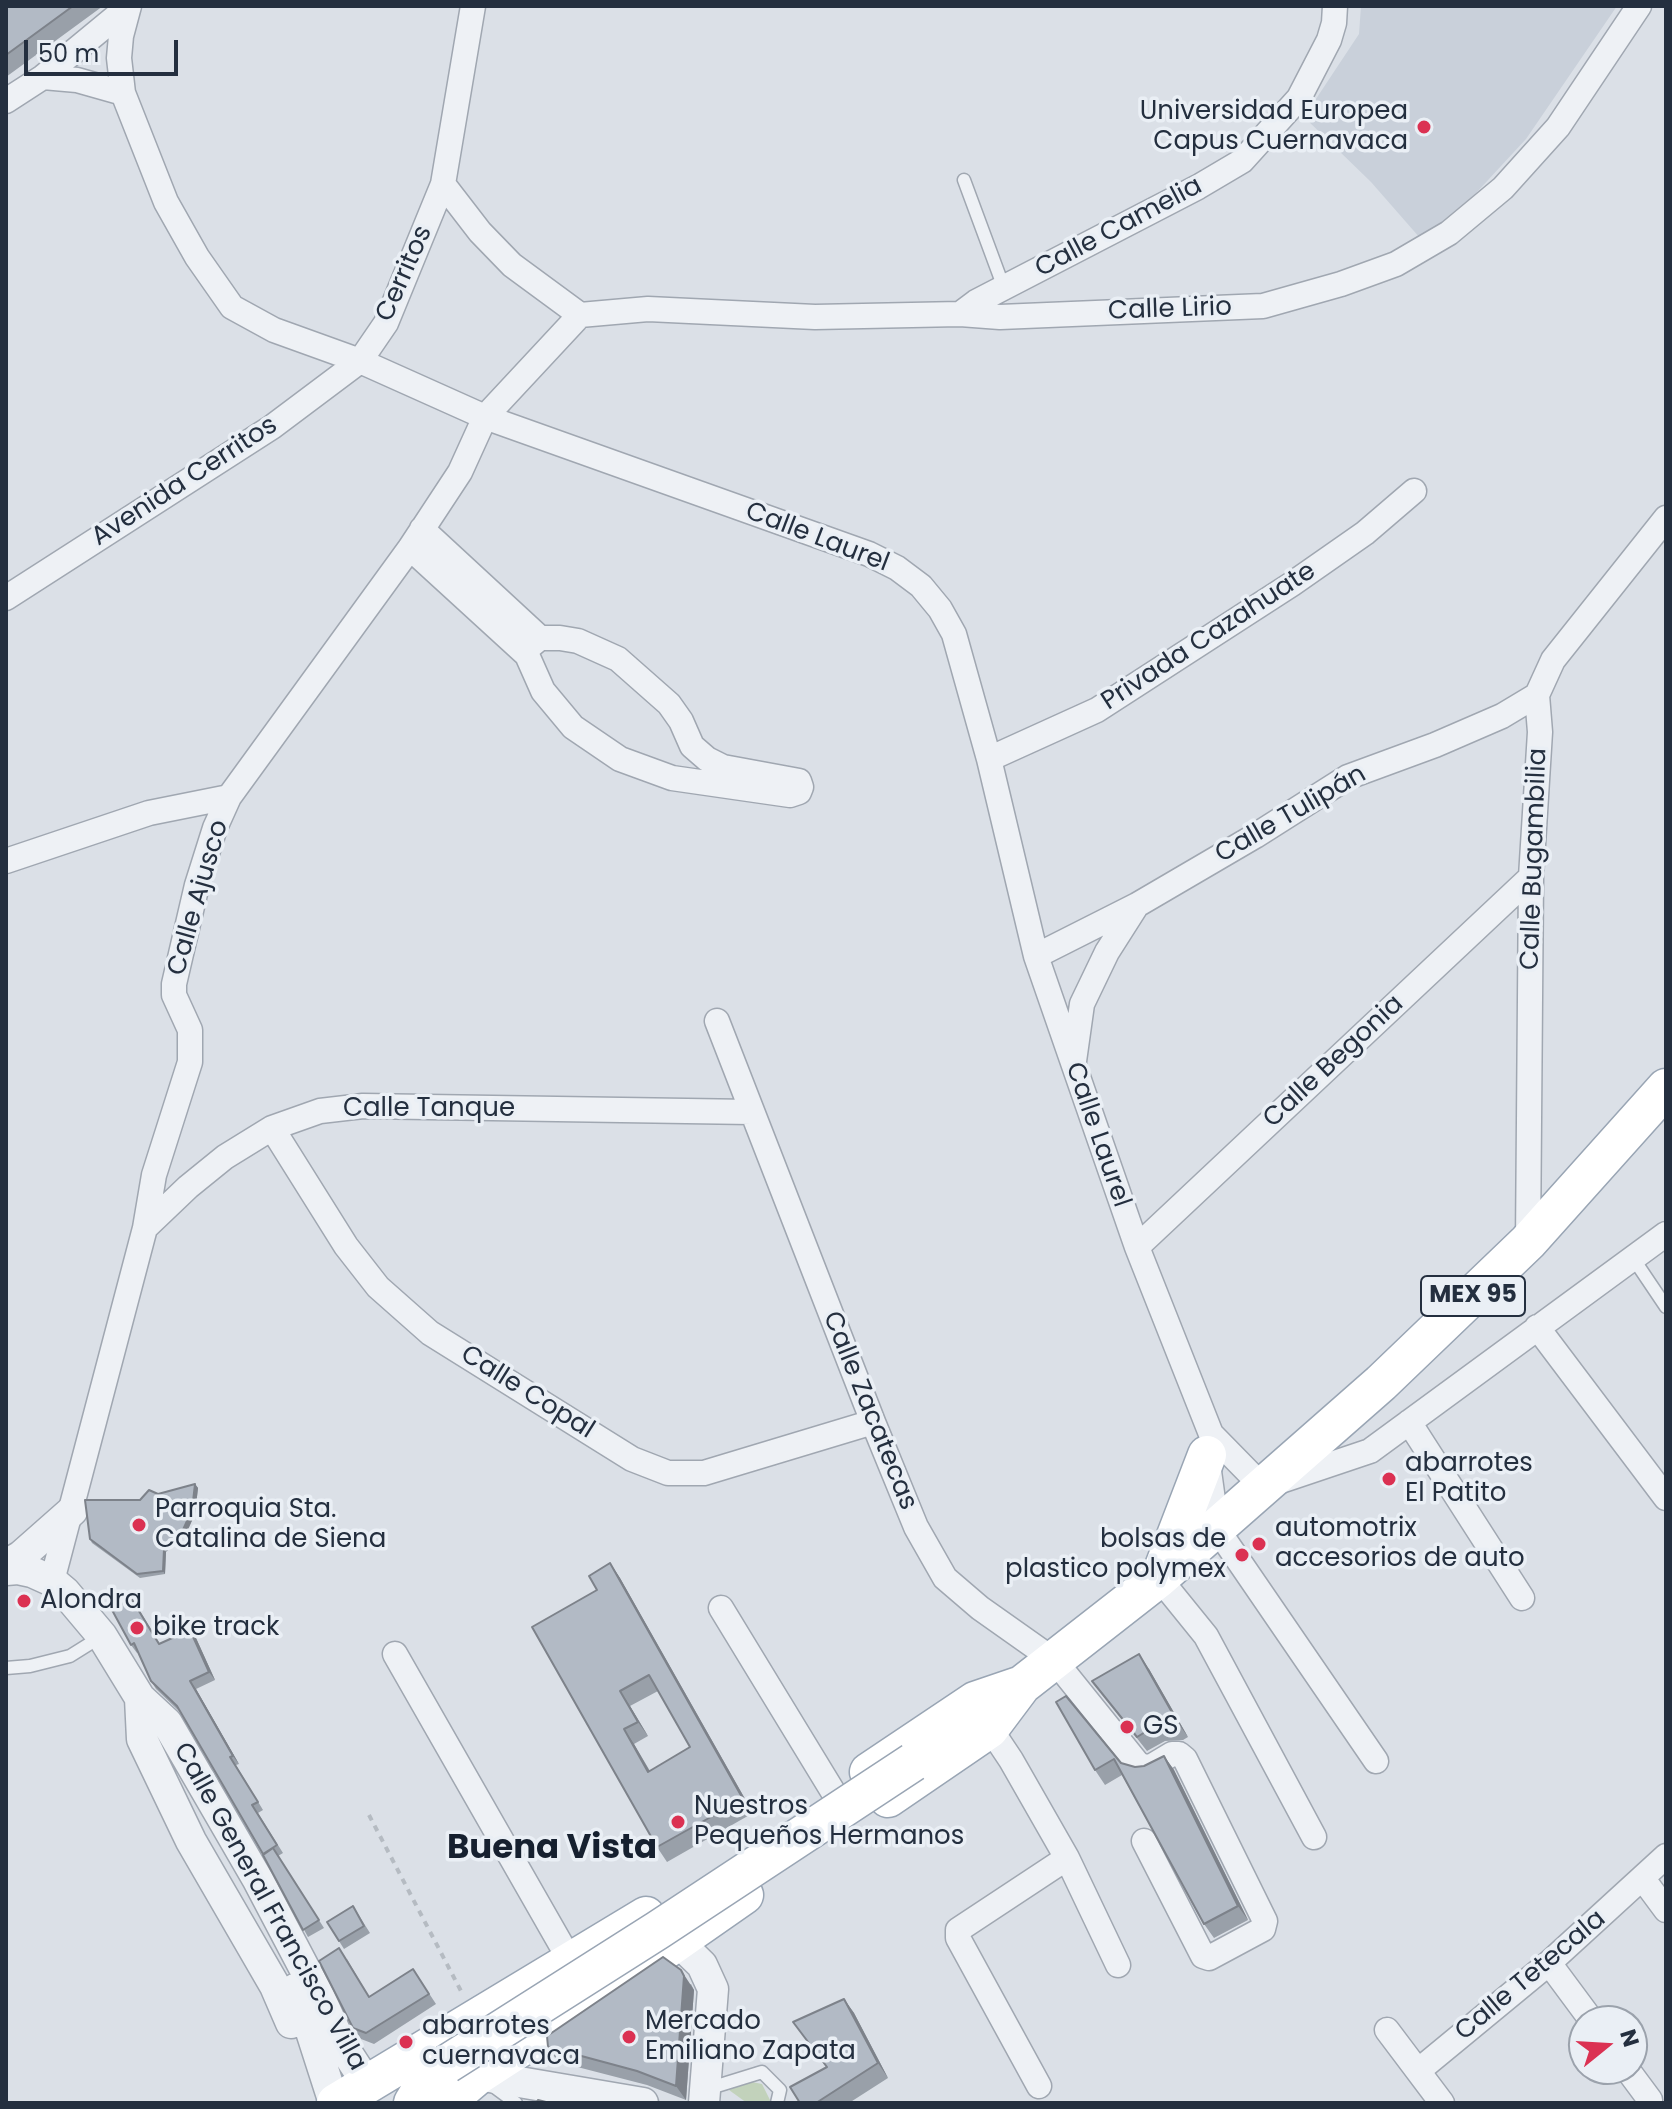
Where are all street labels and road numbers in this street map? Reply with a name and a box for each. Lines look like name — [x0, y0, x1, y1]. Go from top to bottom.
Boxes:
street label: Calle Camelia — [1030, 171, 1208, 285]
street label: Cerritos — [370, 221, 440, 327]
street label: Calle Lirio — [1108, 292, 1232, 328]
street label: Avenida Cerritos — [86, 410, 284, 554]
street label: Calle Laurel — [741, 496, 893, 580]
street label: Privada Cazahuate — [1096, 556, 1322, 718]
street label: Calle Bugambilia — [1516, 747, 1554, 971]
street label: Calle Tulipán — [1210, 759, 1372, 871]
street label: Calle Ajusco — [162, 817, 236, 979]
street label: Calle Begonia — [1257, 989, 1411, 1135]
street label: Calle Laurel — [1058, 1058, 1136, 1212]
street label: Calle Tanque — [343, 1093, 515, 1125]
road number: MEX 95 — [1421, 1276, 1525, 1316]
street label: Calle Zacatecas — [815, 1307, 923, 1515]
street label: Calle Copal — [454, 1340, 600, 1446]
street label: Calle General Francisco Villa — [166, 1738, 372, 2076]
street label: Calle Tetecala — [1449, 1904, 1613, 2048]

